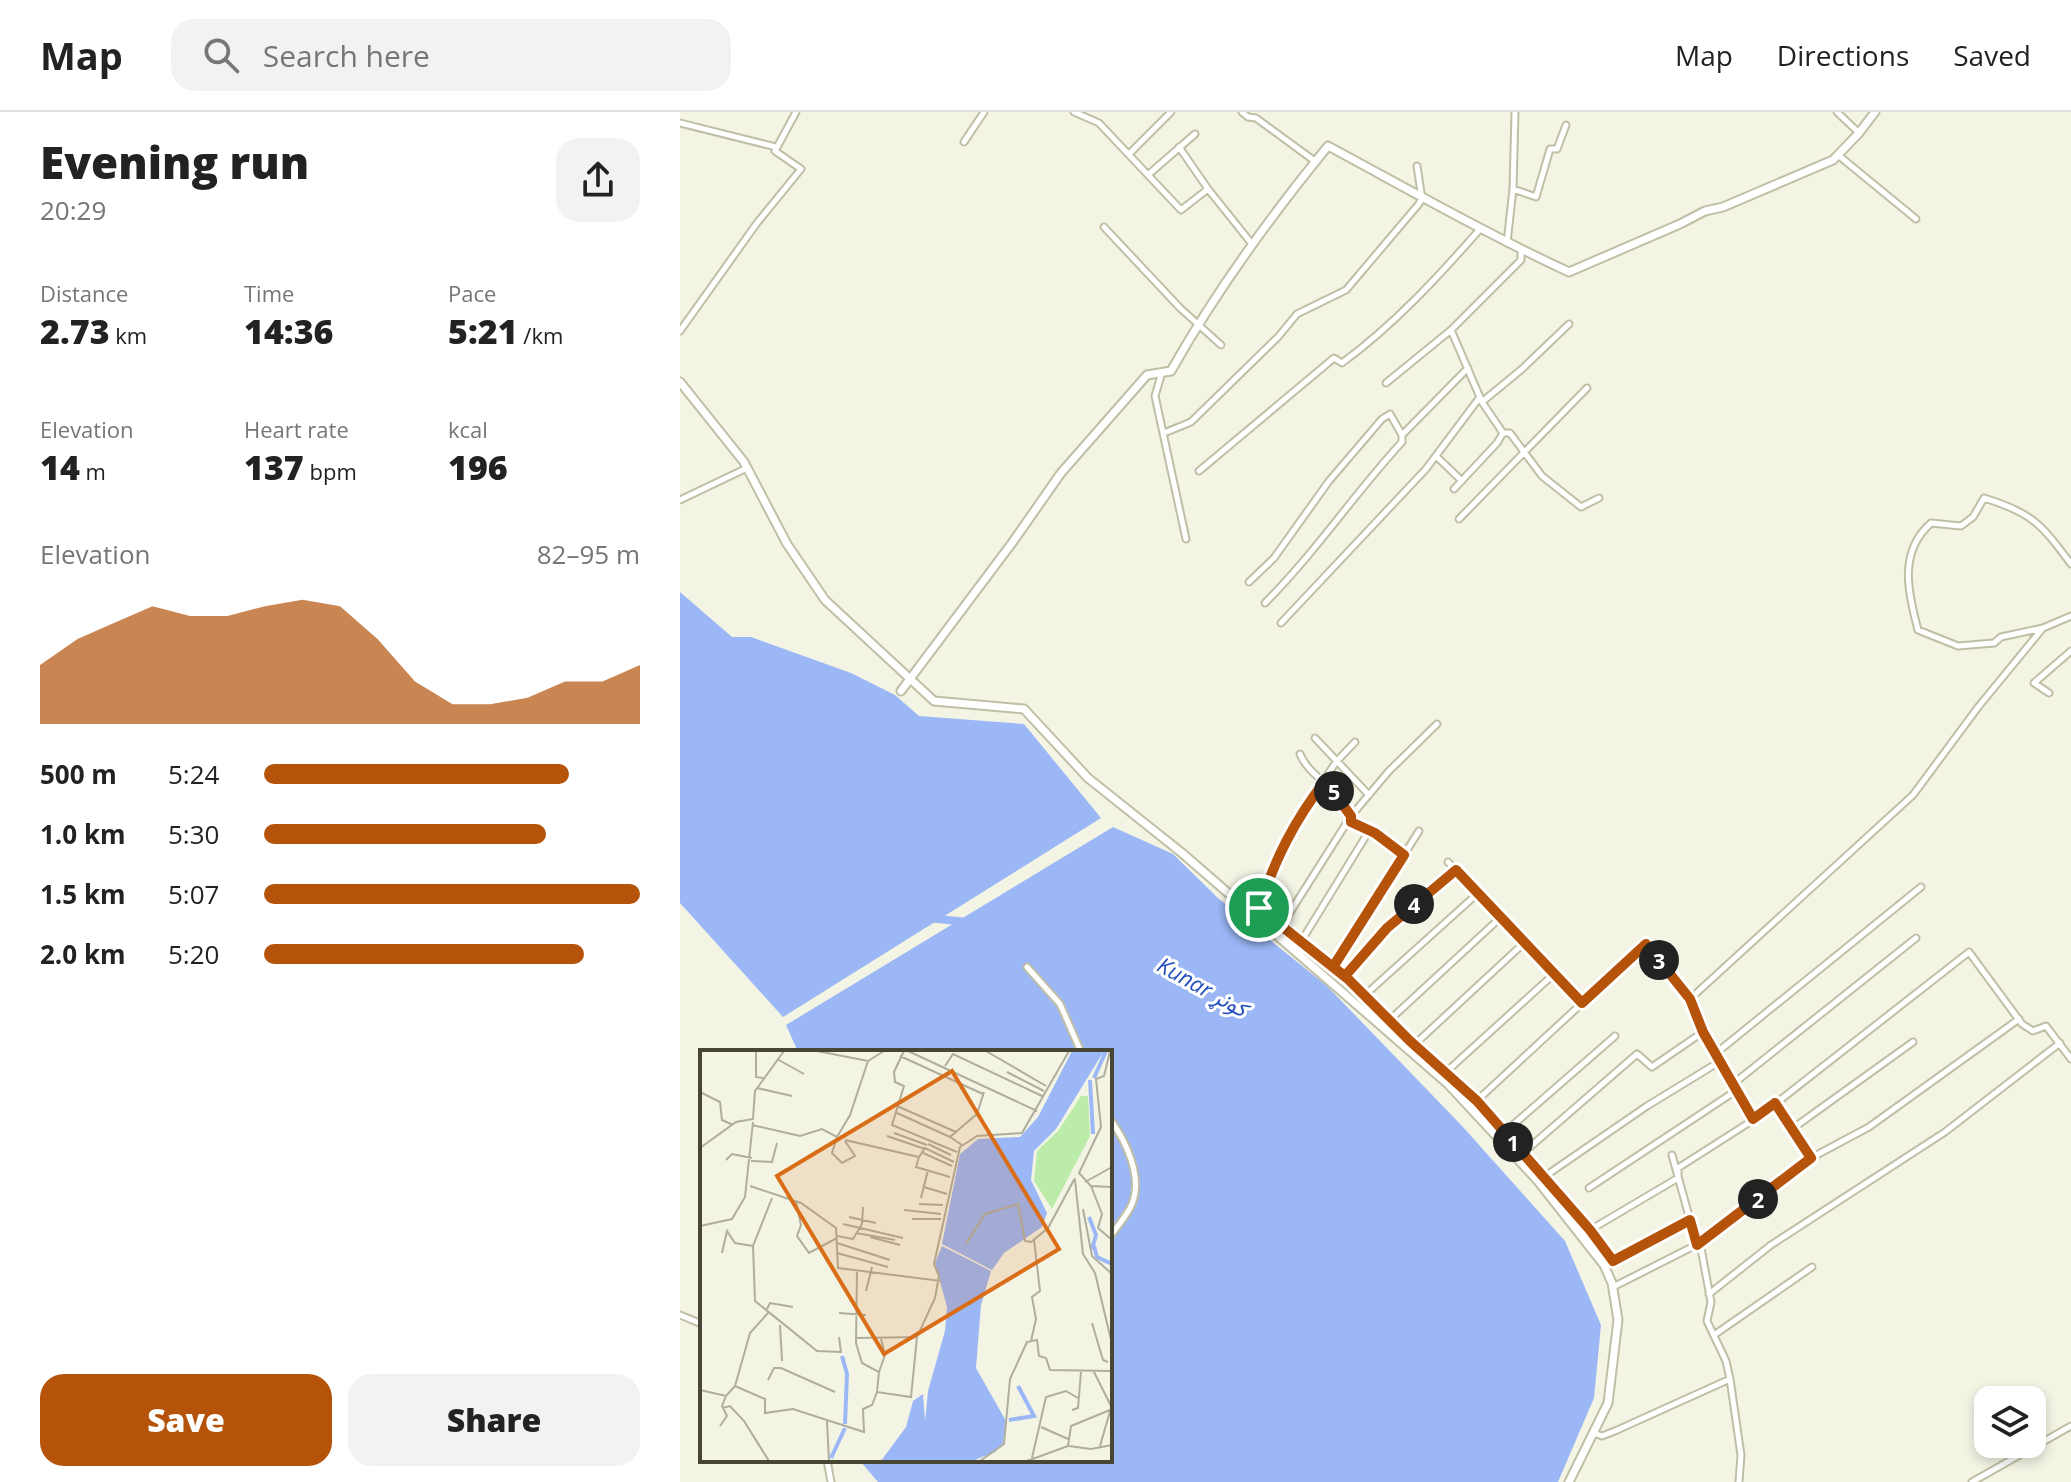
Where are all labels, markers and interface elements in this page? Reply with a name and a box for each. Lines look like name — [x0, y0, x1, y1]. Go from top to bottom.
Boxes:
search box — [171, 19, 731, 91]
text: Map — [40, 29, 123, 81]
icon: search — [199, 33, 243, 77]
text: Search here — [263, 35, 430, 76]
text: Map — [1675, 36, 1733, 74]
text: Directions — [1777, 36, 1909, 74]
text: Saved — [1953, 36, 2031, 74]
text: Evening run — [40, 132, 309, 192]
button: share — [556, 138, 640, 222]
text: 20:29 — [40, 192, 106, 228]
text: Distance — [40, 278, 128, 308]
text: Time — [244, 278, 294, 308]
text: Pace — [448, 278, 496, 308]
text: 2.73 — [40, 308, 110, 354]
text: 14:36 — [244, 308, 334, 354]
text: 5:21 — [448, 308, 518, 354]
text: km — [110, 320, 147, 350]
text: /km — [518, 320, 563, 350]
text: Elevation — [40, 414, 133, 444]
text: Heart rate — [244, 414, 349, 444]
text: kcal — [448, 414, 488, 444]
text: 14 — [40, 444, 80, 490]
text: 137 — [244, 444, 304, 490]
text: 196 — [448, 444, 508, 490]
text: m — [80, 456, 106, 486]
text: bpm — [304, 456, 357, 486]
text: Elevation — [40, 536, 150, 572]
text: 82–95 m — [537, 536, 640, 572]
text: 500 m — [40, 756, 117, 792]
text: 5:24 — [168, 756, 219, 792]
pin: 5 — [1314, 771, 1354, 811]
text: 5 — [1328, 776, 1340, 806]
text: 1.0 km — [40, 816, 126, 852]
text: 5:30 — [168, 816, 219, 852]
pin — [1225, 874, 1293, 942]
text: 1.5 km — [40, 876, 126, 912]
text: 5:07 — [168, 876, 219, 912]
pin: 4 — [1394, 884, 1434, 924]
icon: arrive — [1237, 886, 1281, 930]
text: 4 — [1408, 889, 1420, 919]
text: 2.0 km — [40, 936, 126, 972]
text: 5:20 — [168, 936, 219, 972]
pin: 3 — [1639, 940, 1679, 980]
text: 3 — [1653, 945, 1665, 975]
water label: Kunar کونړ — [1152, 949, 1256, 1026]
inset map — [700, 1050, 1112, 1462]
pin: 1 — [1493, 1122, 1533, 1162]
text: 1 — [1507, 1127, 1519, 1157]
pin: 2 — [1738, 1179, 1778, 1219]
text: 2 — [1752, 1184, 1764, 1214]
button: Save — [40, 1374, 332, 1466]
button: Share — [348, 1374, 640, 1466]
map controls — [1974, 1386, 2046, 1458]
button: layers — [1974, 1386, 2046, 1458]

